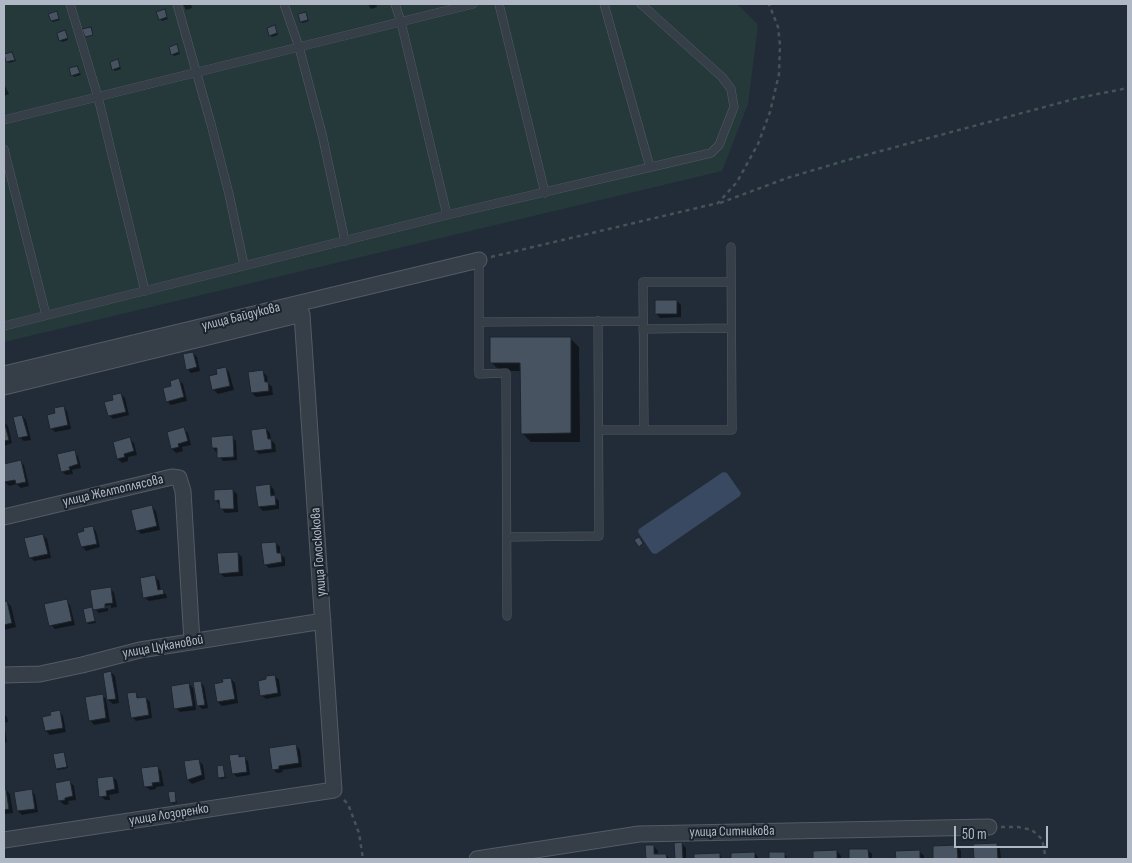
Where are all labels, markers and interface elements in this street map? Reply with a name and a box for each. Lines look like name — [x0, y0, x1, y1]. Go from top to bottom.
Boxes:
street label: улица Байдукова — [200, 299, 282, 335]
street label: улица Желтоплясова — [61, 471, 165, 511]
street label: улица Голоскокова — [308, 507, 330, 597]
street label: улица Цукановой — [121, 632, 205, 662]
street label: улица Лозоренко — [128, 800, 210, 830]
scale bar — [957, 816, 1051, 848]
street label: улица Ситникова — [689, 823, 775, 841]
text: 50 m — [962, 825, 987, 844]

